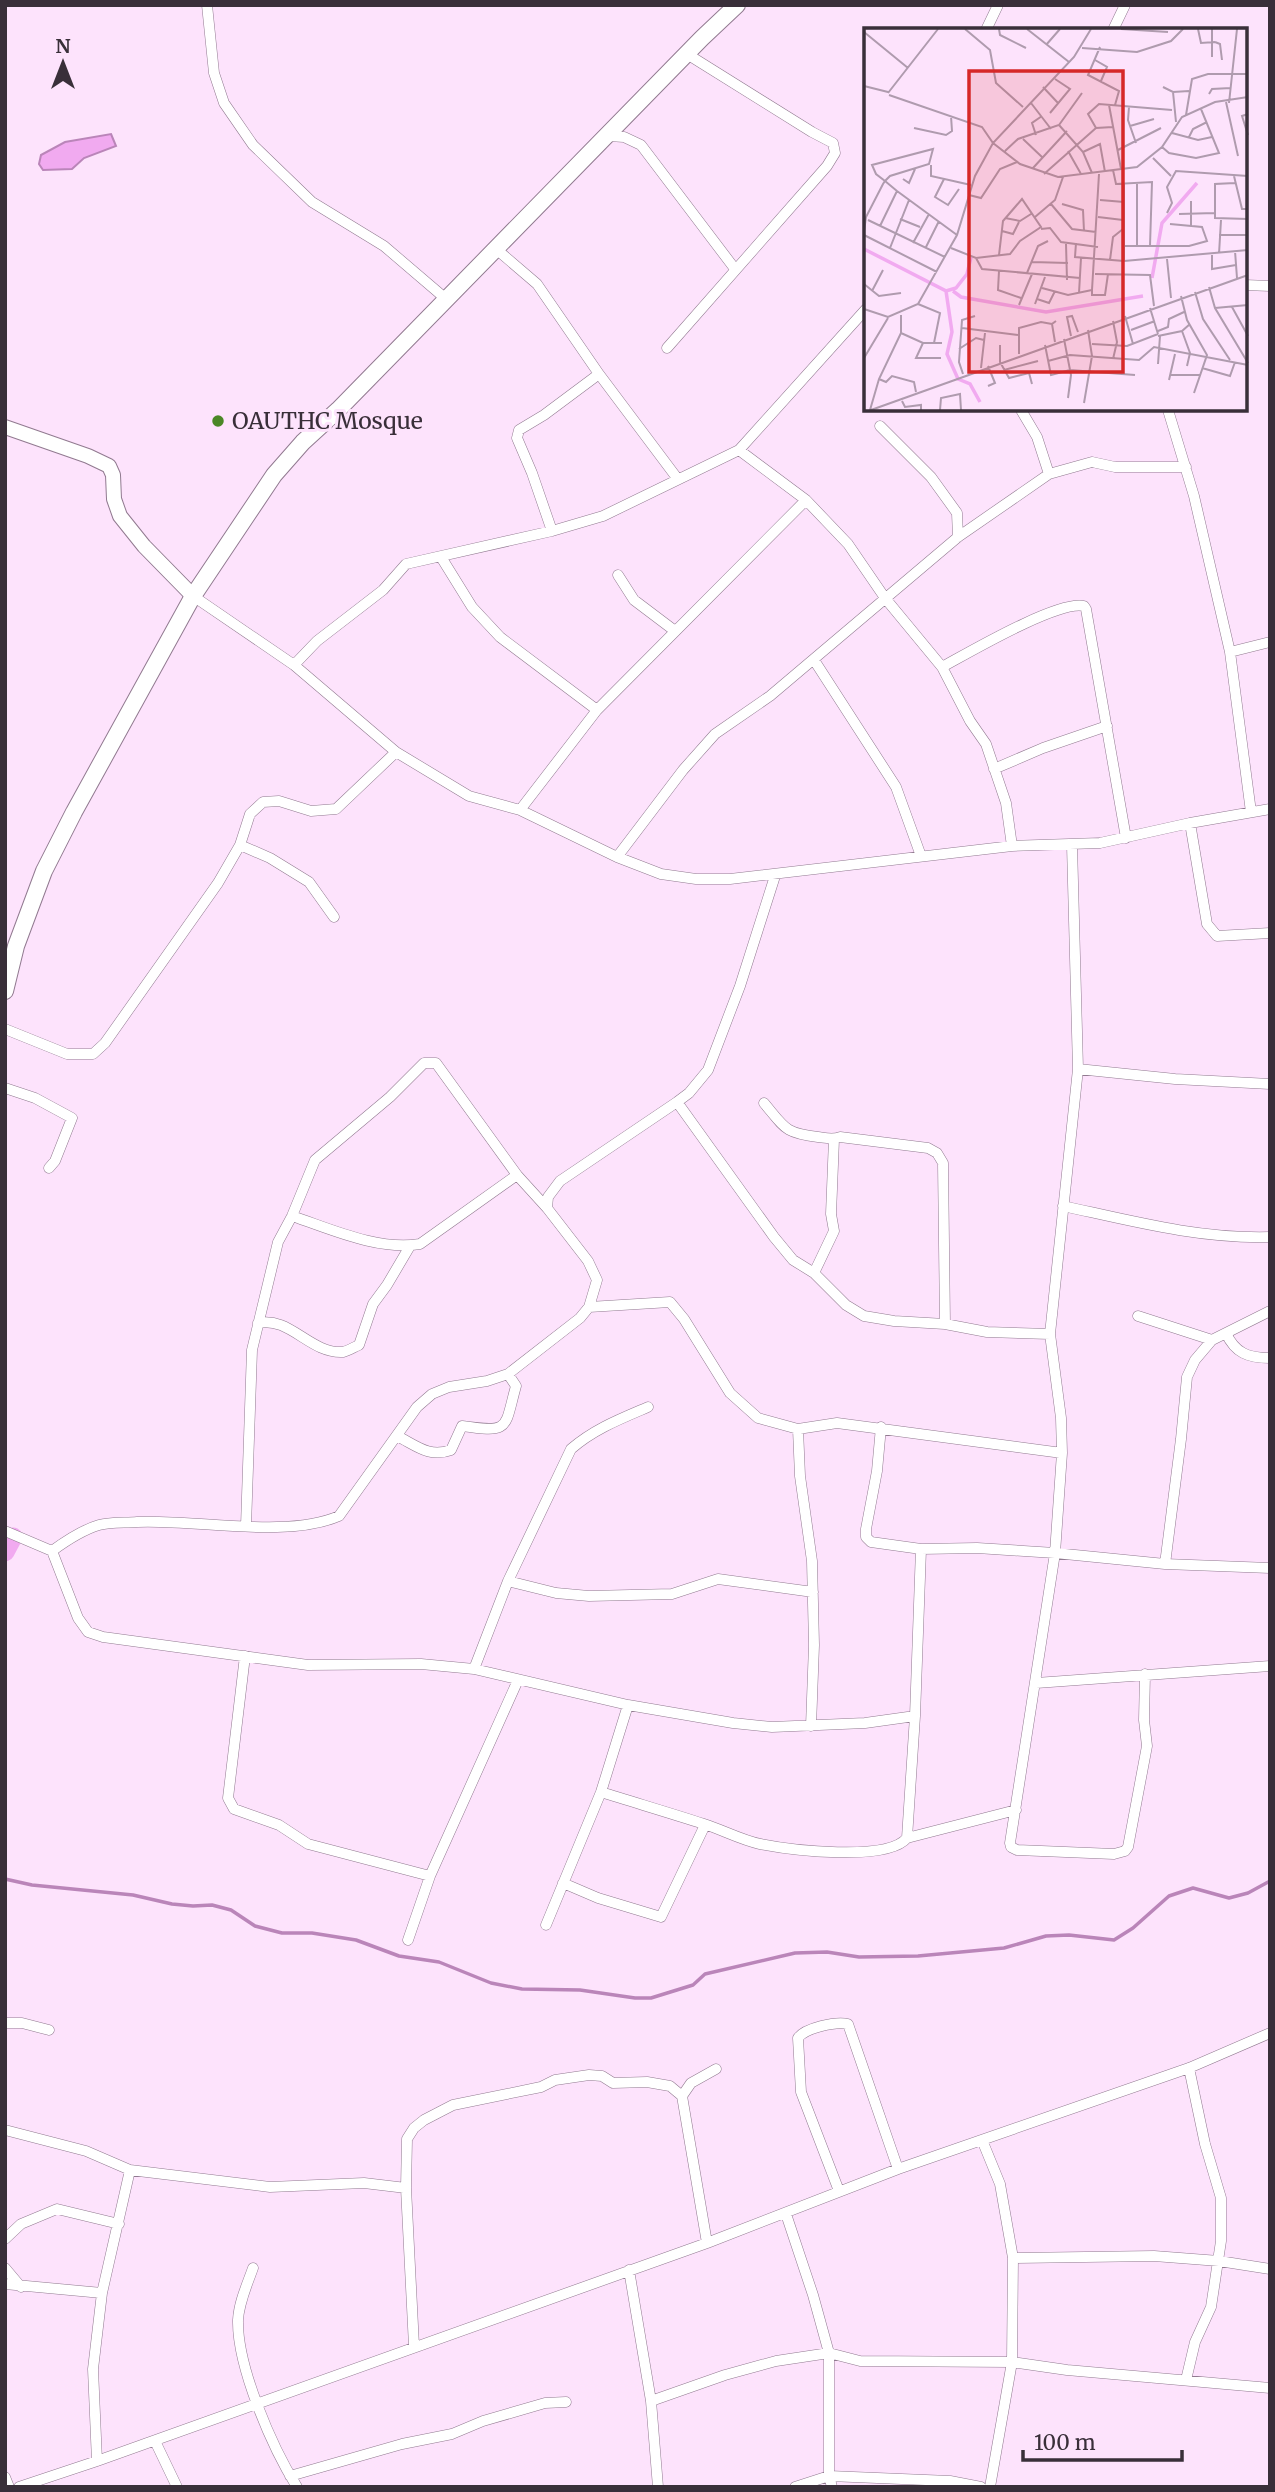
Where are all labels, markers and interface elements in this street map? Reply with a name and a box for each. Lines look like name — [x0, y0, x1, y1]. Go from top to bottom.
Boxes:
north arrow — [28, 28, 98, 98]
inset map — [864, 28, 1247, 411]
text: N — [55, 34, 71, 58]
place label: OAUTHC Mosque — [232, 406, 423, 435]
marker: OAUTHC Mosque — [210, 413, 226, 429]
scale bar — [1023, 2418, 1182, 2462]
text: 100 m — [1034, 2429, 1096, 2456]

